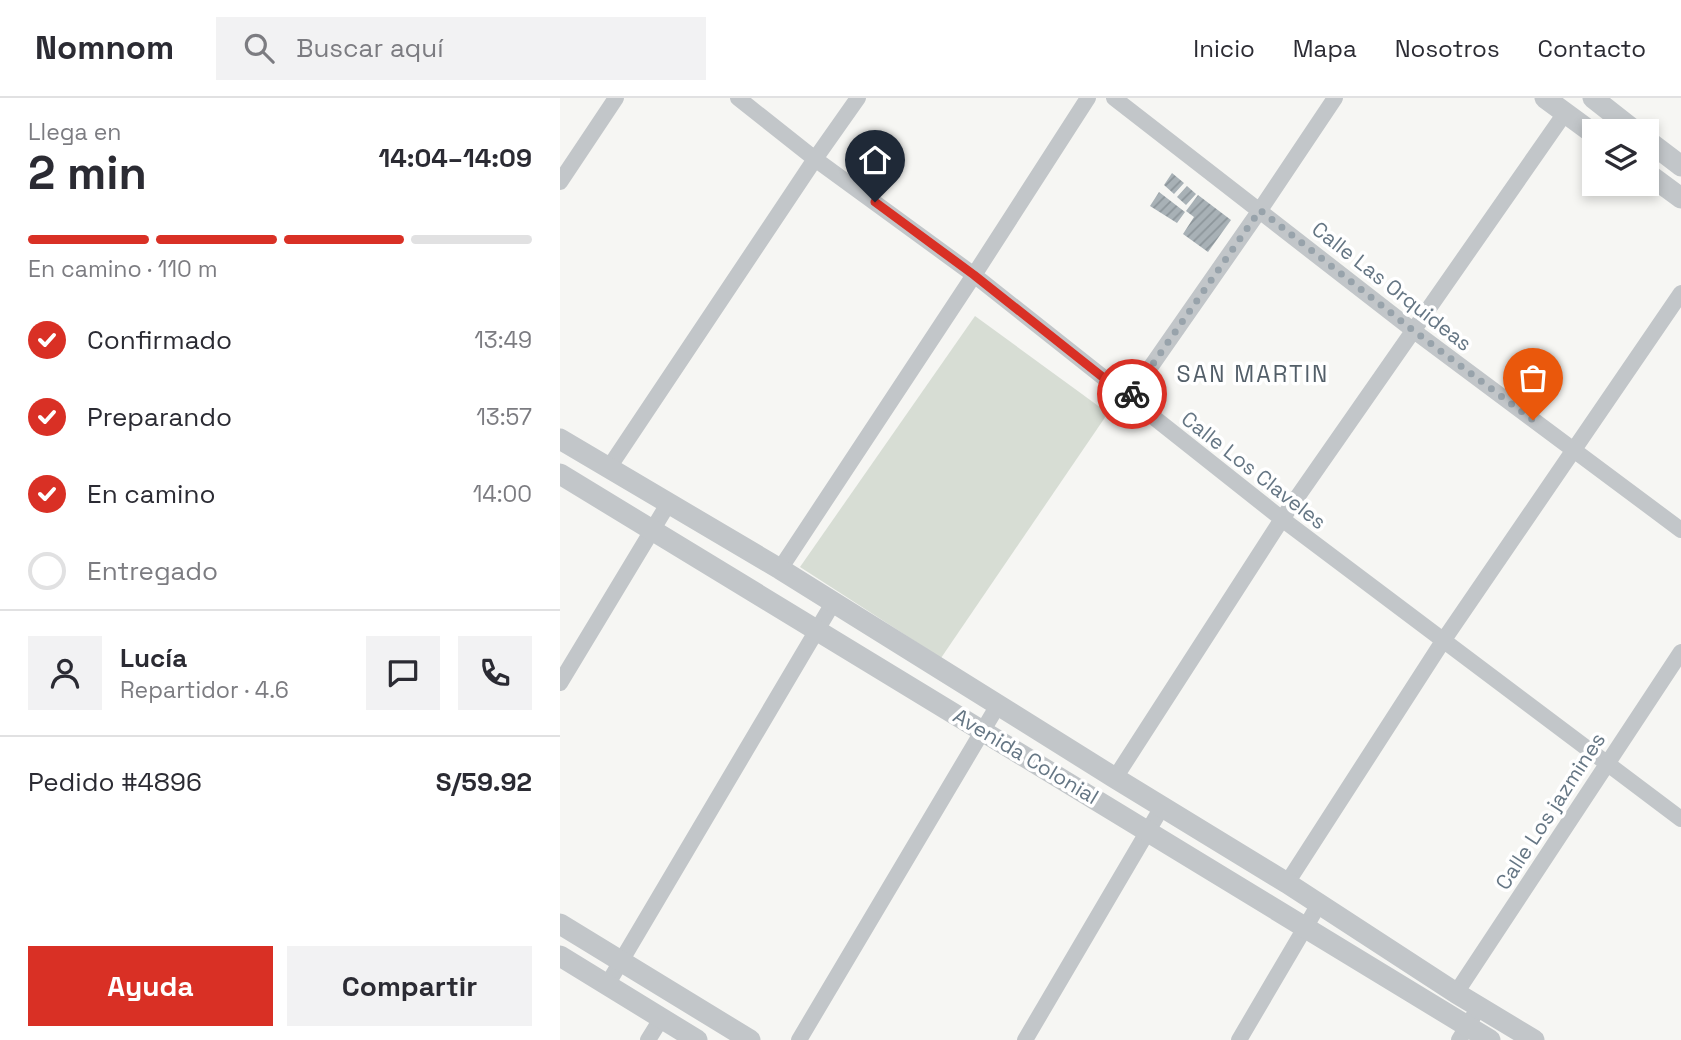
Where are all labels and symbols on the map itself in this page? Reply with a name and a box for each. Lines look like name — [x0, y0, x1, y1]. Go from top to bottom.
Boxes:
pin — [845, 130, 905, 202]
street label: Calle Las Orquideas — [1307, 215, 1477, 357]
pin — [1503, 348, 1563, 420]
courier — [1097, 359, 1167, 429]
district label: SAN MARTIN — [1177, 359, 1329, 389]
street label: Calle Los Claveles — [1176, 405, 1332, 535]
street label: Avenida Colonial — [948, 702, 1104, 810]
street label: Calle Los jazmines — [1489, 727, 1611, 895]

